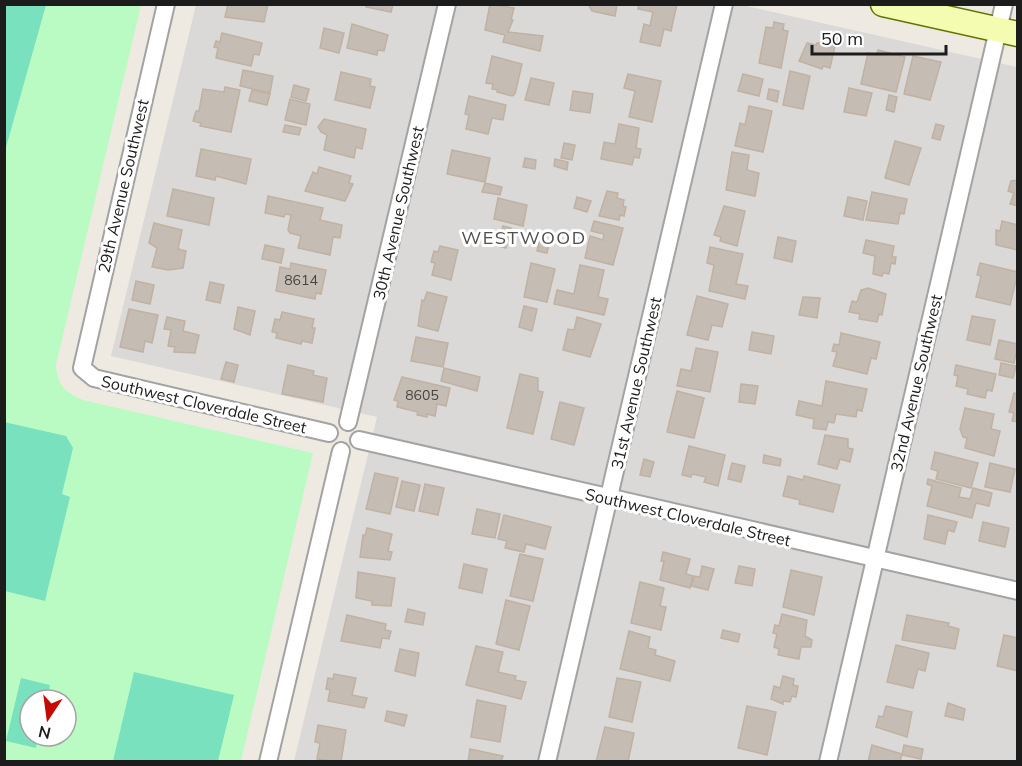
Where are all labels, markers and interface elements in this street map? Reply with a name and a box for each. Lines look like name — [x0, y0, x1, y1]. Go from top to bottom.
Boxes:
scale bar — [812, 18, 946, 56]
text: 50 m — [821, 27, 863, 50]
street label: 29th Avenue Southwest — [93, 97, 153, 275]
street label: 30th Avenue Southwest — [368, 124, 428, 302]
district label: WESTWOOD — [461, 226, 587, 249]
house number: 8614 — [284, 271, 318, 289]
street label: 32nd Avenue Southwest — [886, 292, 946, 474]
street label: 31st Avenue Southwest — [606, 295, 666, 471]
street label: Southwest Cloverdale Street — [99, 371, 309, 437]
house number: 8605 — [405, 386, 439, 404]
street label: Southwest Cloverdale Street — [583, 484, 793, 550]
north arrow — [18, 688, 78, 748]
text: N — [36, 722, 53, 744]

